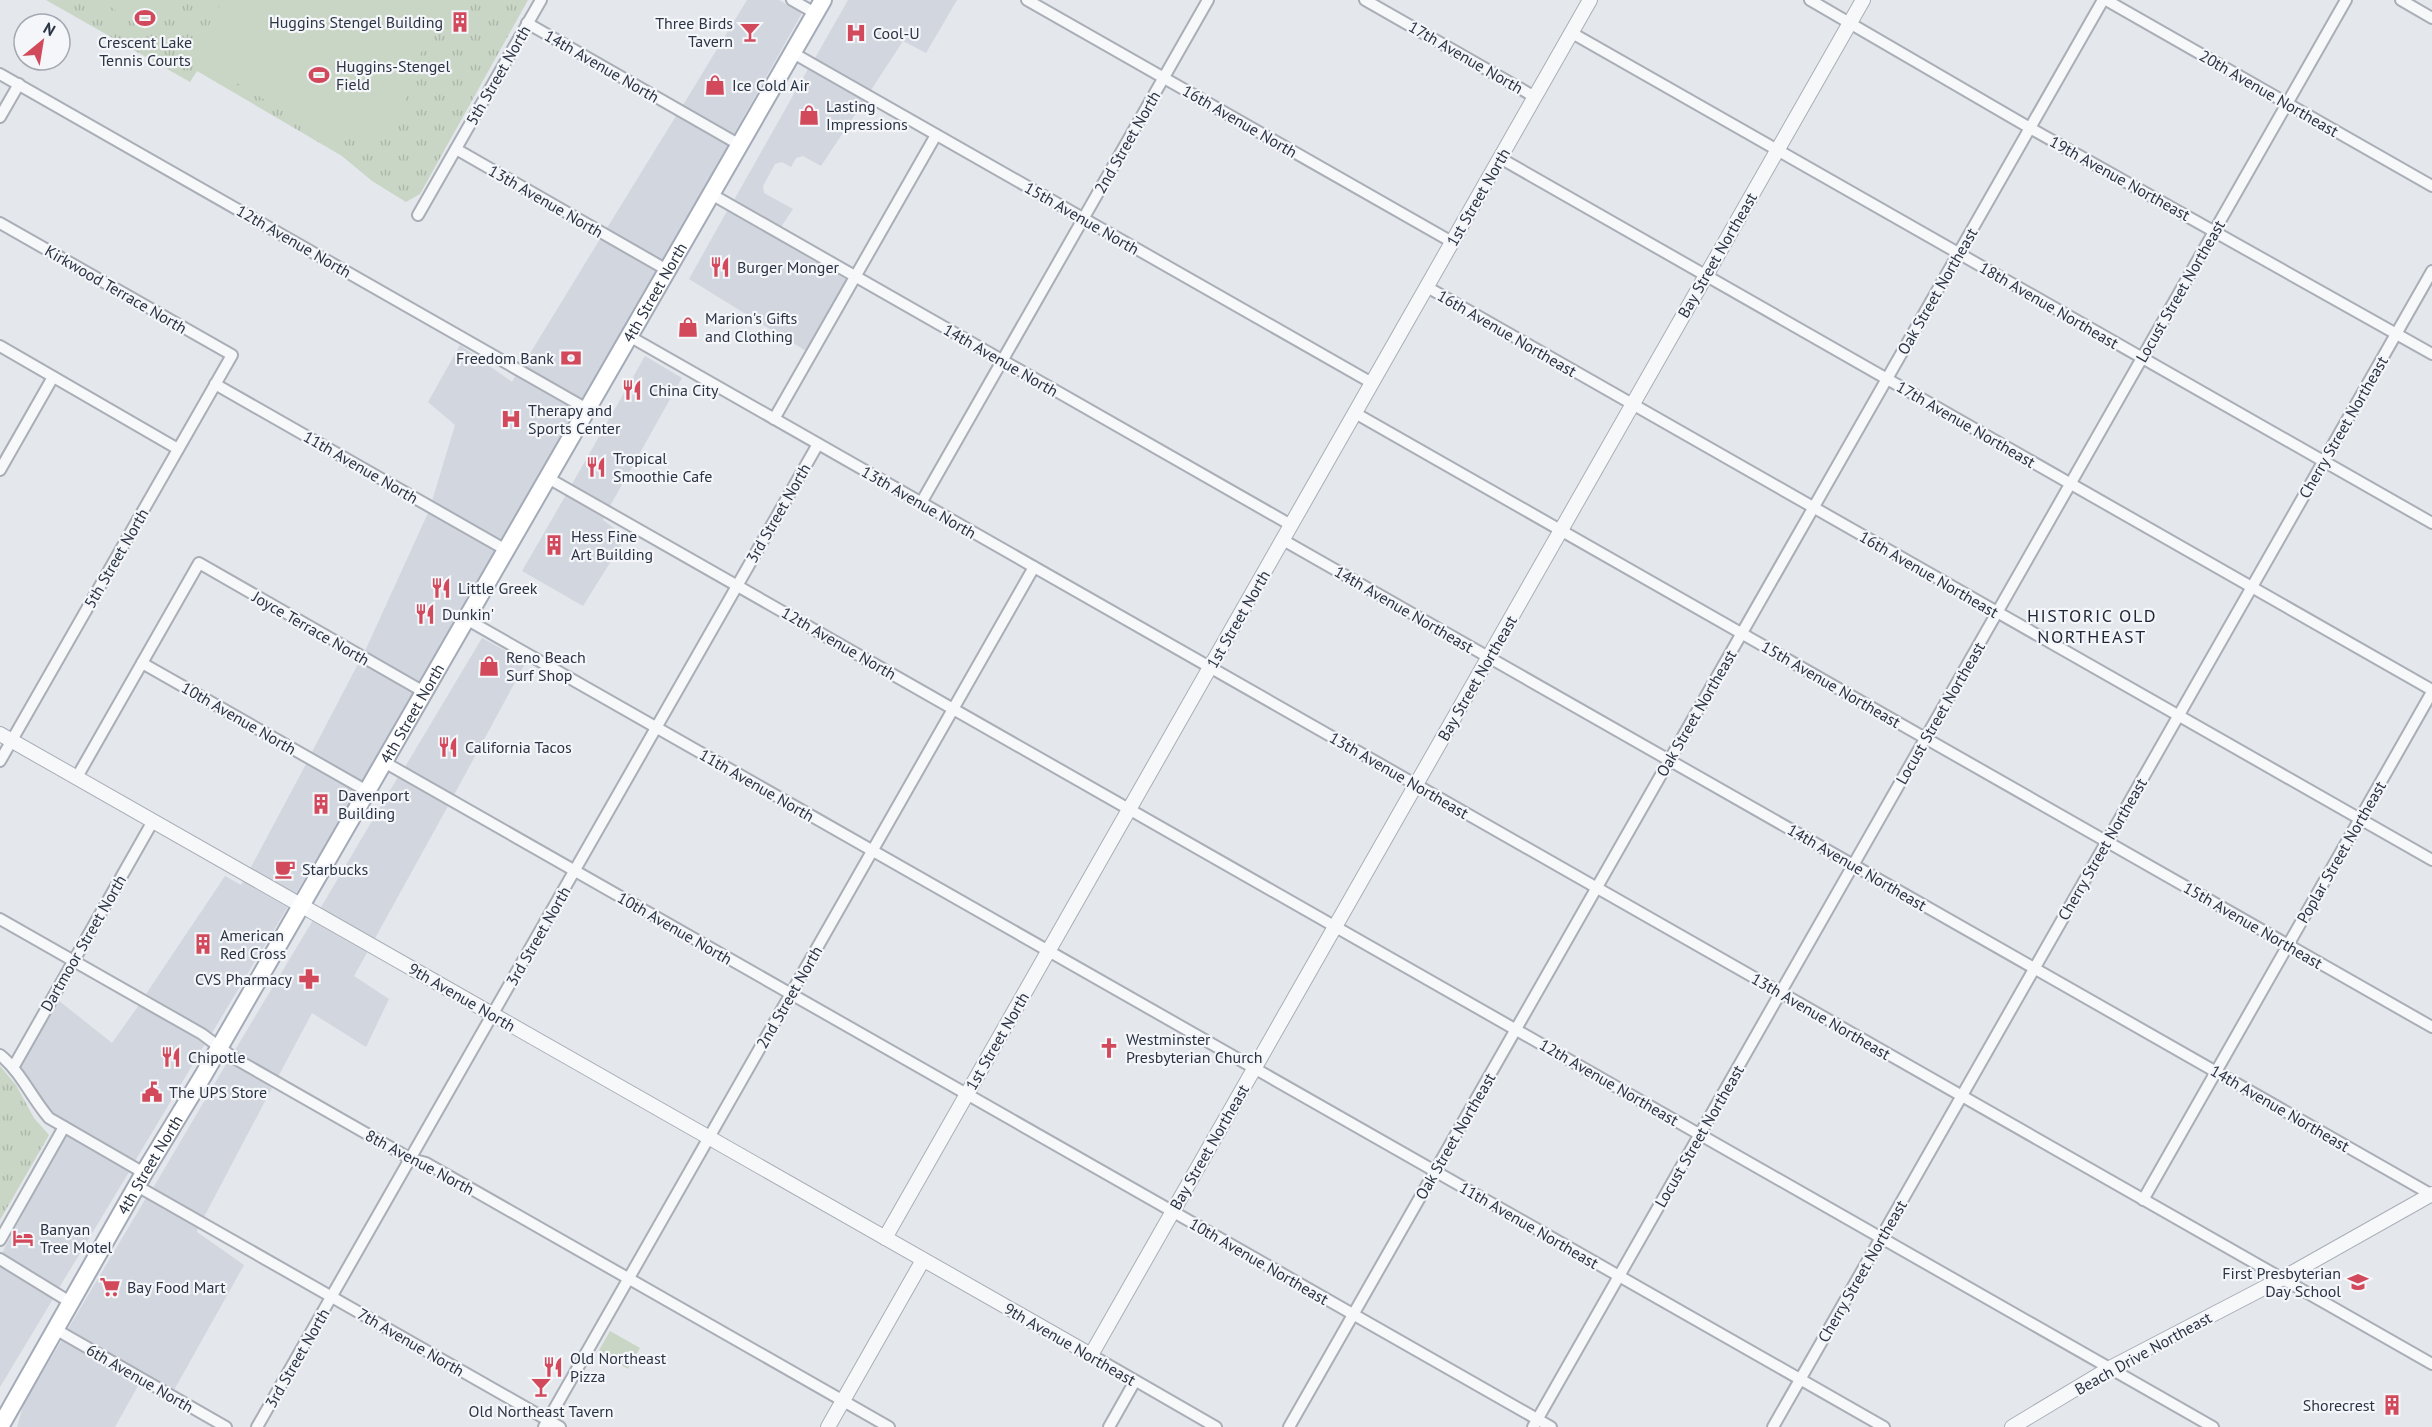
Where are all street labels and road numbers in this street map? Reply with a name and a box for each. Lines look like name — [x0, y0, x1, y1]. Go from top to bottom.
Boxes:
street label: 17th Avenue North — [1405, 16, 1527, 98]
street label: 5th Street North — [461, 22, 535, 128]
street label: 14th Avenue North — [541, 25, 663, 107]
street label: 20th Avenue Northeast — [2196, 45, 2343, 141]
street label: 16th Avenue North — [1179, 80, 1301, 162]
street label: 2nd Street North — [1090, 87, 1164, 197]
street label: 19th Avenue Northeast — [2046, 131, 2194, 225]
street label: 1st Street North — [1442, 144, 1514, 250]
street label: 13th Avenue North — [485, 160, 607, 242]
street label: 15th Avenue North — [1021, 177, 1143, 259]
street label: Bay Street Northeast — [1673, 188, 1761, 321]
street label: 12th Avenue North — [233, 200, 355, 282]
street label: Locust Street Northeast — [2131, 216, 2229, 366]
street label: Oak Street Northeast — [1893, 224, 1982, 358]
street label: 4th Street North — [618, 239, 691, 346]
street label: Kirkwood Terrace North — [41, 240, 191, 338]
street label: 18th Avenue Northeast — [1976, 257, 2123, 353]
street label: 16th Avenue Northeast — [1434, 285, 1581, 381]
street label: 14th Avenue North — [940, 319, 1062, 401]
street label: Cherry Street Northeast — [2294, 352, 2392, 502]
street label: 17th Avenue Northeast — [1893, 376, 2039, 472]
street label: 11th Avenue North — [300, 426, 422, 508]
street label: 3rd Street North — [741, 460, 815, 566]
street label: 13th Avenue North — [858, 461, 980, 543]
street label: 5th Street North — [79, 505, 153, 611]
street label: 16th Avenue Northeast — [1856, 526, 2003, 622]
street label: 14th Avenue Northeast — [1331, 561, 1478, 657]
street label: 1st Street North — [1202, 566, 1274, 672]
street label: Joyce Terrace North — [248, 586, 373, 670]
street label: 12th Avenue North — [778, 602, 900, 684]
street label: Bay Street Northeast — [1433, 611, 1521, 744]
street label: 15th Avenue Northeast — [1758, 636, 1905, 732]
street label: Locust Street Northeast — [1891, 638, 1989, 788]
street label: Oak Street Northeast — [1652, 646, 1741, 780]
street label: 4th Street North — [375, 660, 448, 767]
street label: 10th Avenue North — [178, 677, 300, 759]
street label: 13th Avenue Northeast — [1326, 727, 1473, 823]
street label: 11th Avenue North — [696, 744, 818, 826]
street label: Cherry Street Northeast — [2053, 774, 2151, 924]
street label: Poplar Street Northeast — [2292, 777, 2390, 927]
street label: 14th Avenue Northeast — [1784, 819, 1931, 915]
street label: Dartmoor Street North — [36, 871, 130, 1015]
street label: 15th Avenue Northeast — [2180, 877, 2327, 973]
street label: 3rd Street North — [501, 883, 575, 989]
street label: 10th Avenue North — [614, 887, 736, 969]
street label: 2nd Street North — [752, 942, 826, 1052]
street label: 9th Avenue North — [405, 958, 519, 1036]
street label: 13th Avenue Northeast — [1748, 968, 1895, 1064]
street label: 1st Street North — [961, 988, 1033, 1094]
street label: 12th Avenue Northeast — [1536, 1034, 1683, 1130]
street label: 14th Avenue Northeast — [2207, 1060, 2354, 1156]
street label: Locust Street Northeast — [1650, 1061, 1748, 1211]
street label: Oak Street Northeast — [1411, 1069, 1500, 1203]
street label: Bay Street Northeast — [1165, 1080, 1253, 1213]
street label: 4th Street North — [113, 1111, 187, 1218]
street label: 8th Avenue North — [362, 1125, 478, 1199]
street label: 11th Avenue Northeast — [1456, 1177, 1603, 1273]
street label: Cherry Street Northeast — [1813, 1196, 1911, 1346]
street label: 10th Avenue Northeast — [1186, 1213, 1333, 1309]
street label: 9th Avenue Northeast — [1001, 1298, 1140, 1390]
street label: 7th Avenue North — [354, 1303, 468, 1381]
street label: 3rd Street North — [260, 1305, 334, 1411]
street label: Beach Drive Northeast — [2071, 1307, 2215, 1399]
street label: 6th Avenue North — [83, 1339, 197, 1417]

